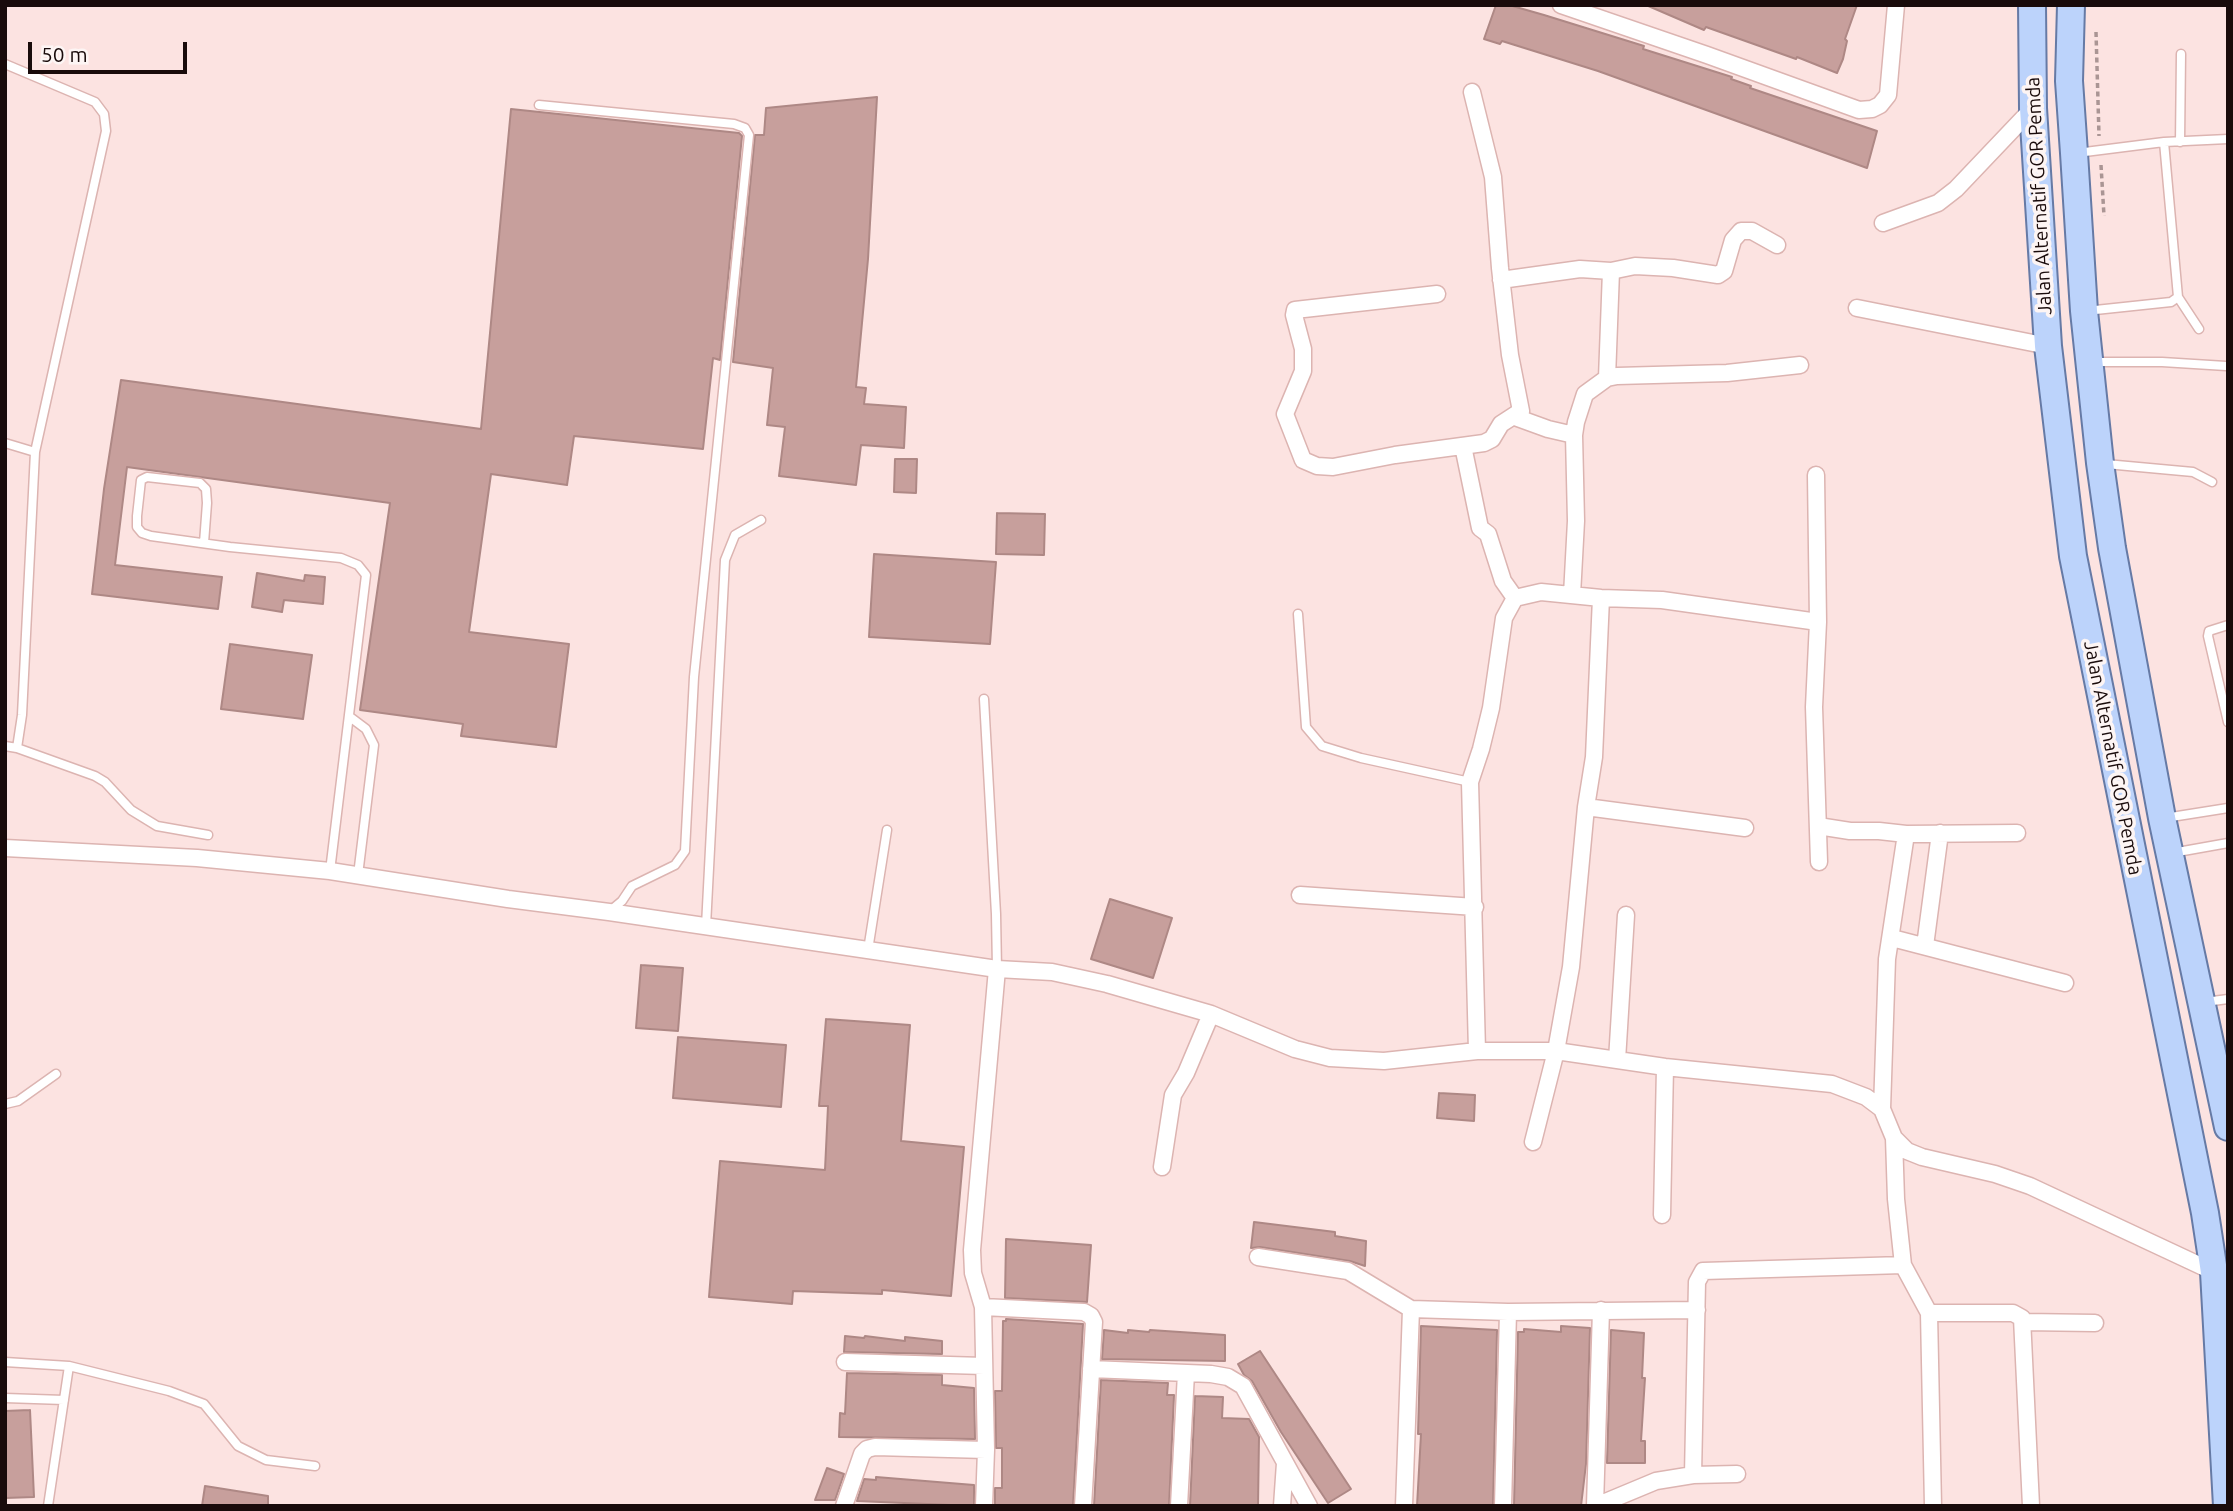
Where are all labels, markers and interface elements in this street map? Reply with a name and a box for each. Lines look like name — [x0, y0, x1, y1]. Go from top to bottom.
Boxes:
scale bar — [32, 28, 191, 72]
text: 50 m — [41, 42, 88, 66]
street label: Jalan Alternatif GOR Pemda — [2021, 77, 2057, 315]
street label: Jalan Alternatif GOR Pemda — [2079, 639, 2147, 877]

